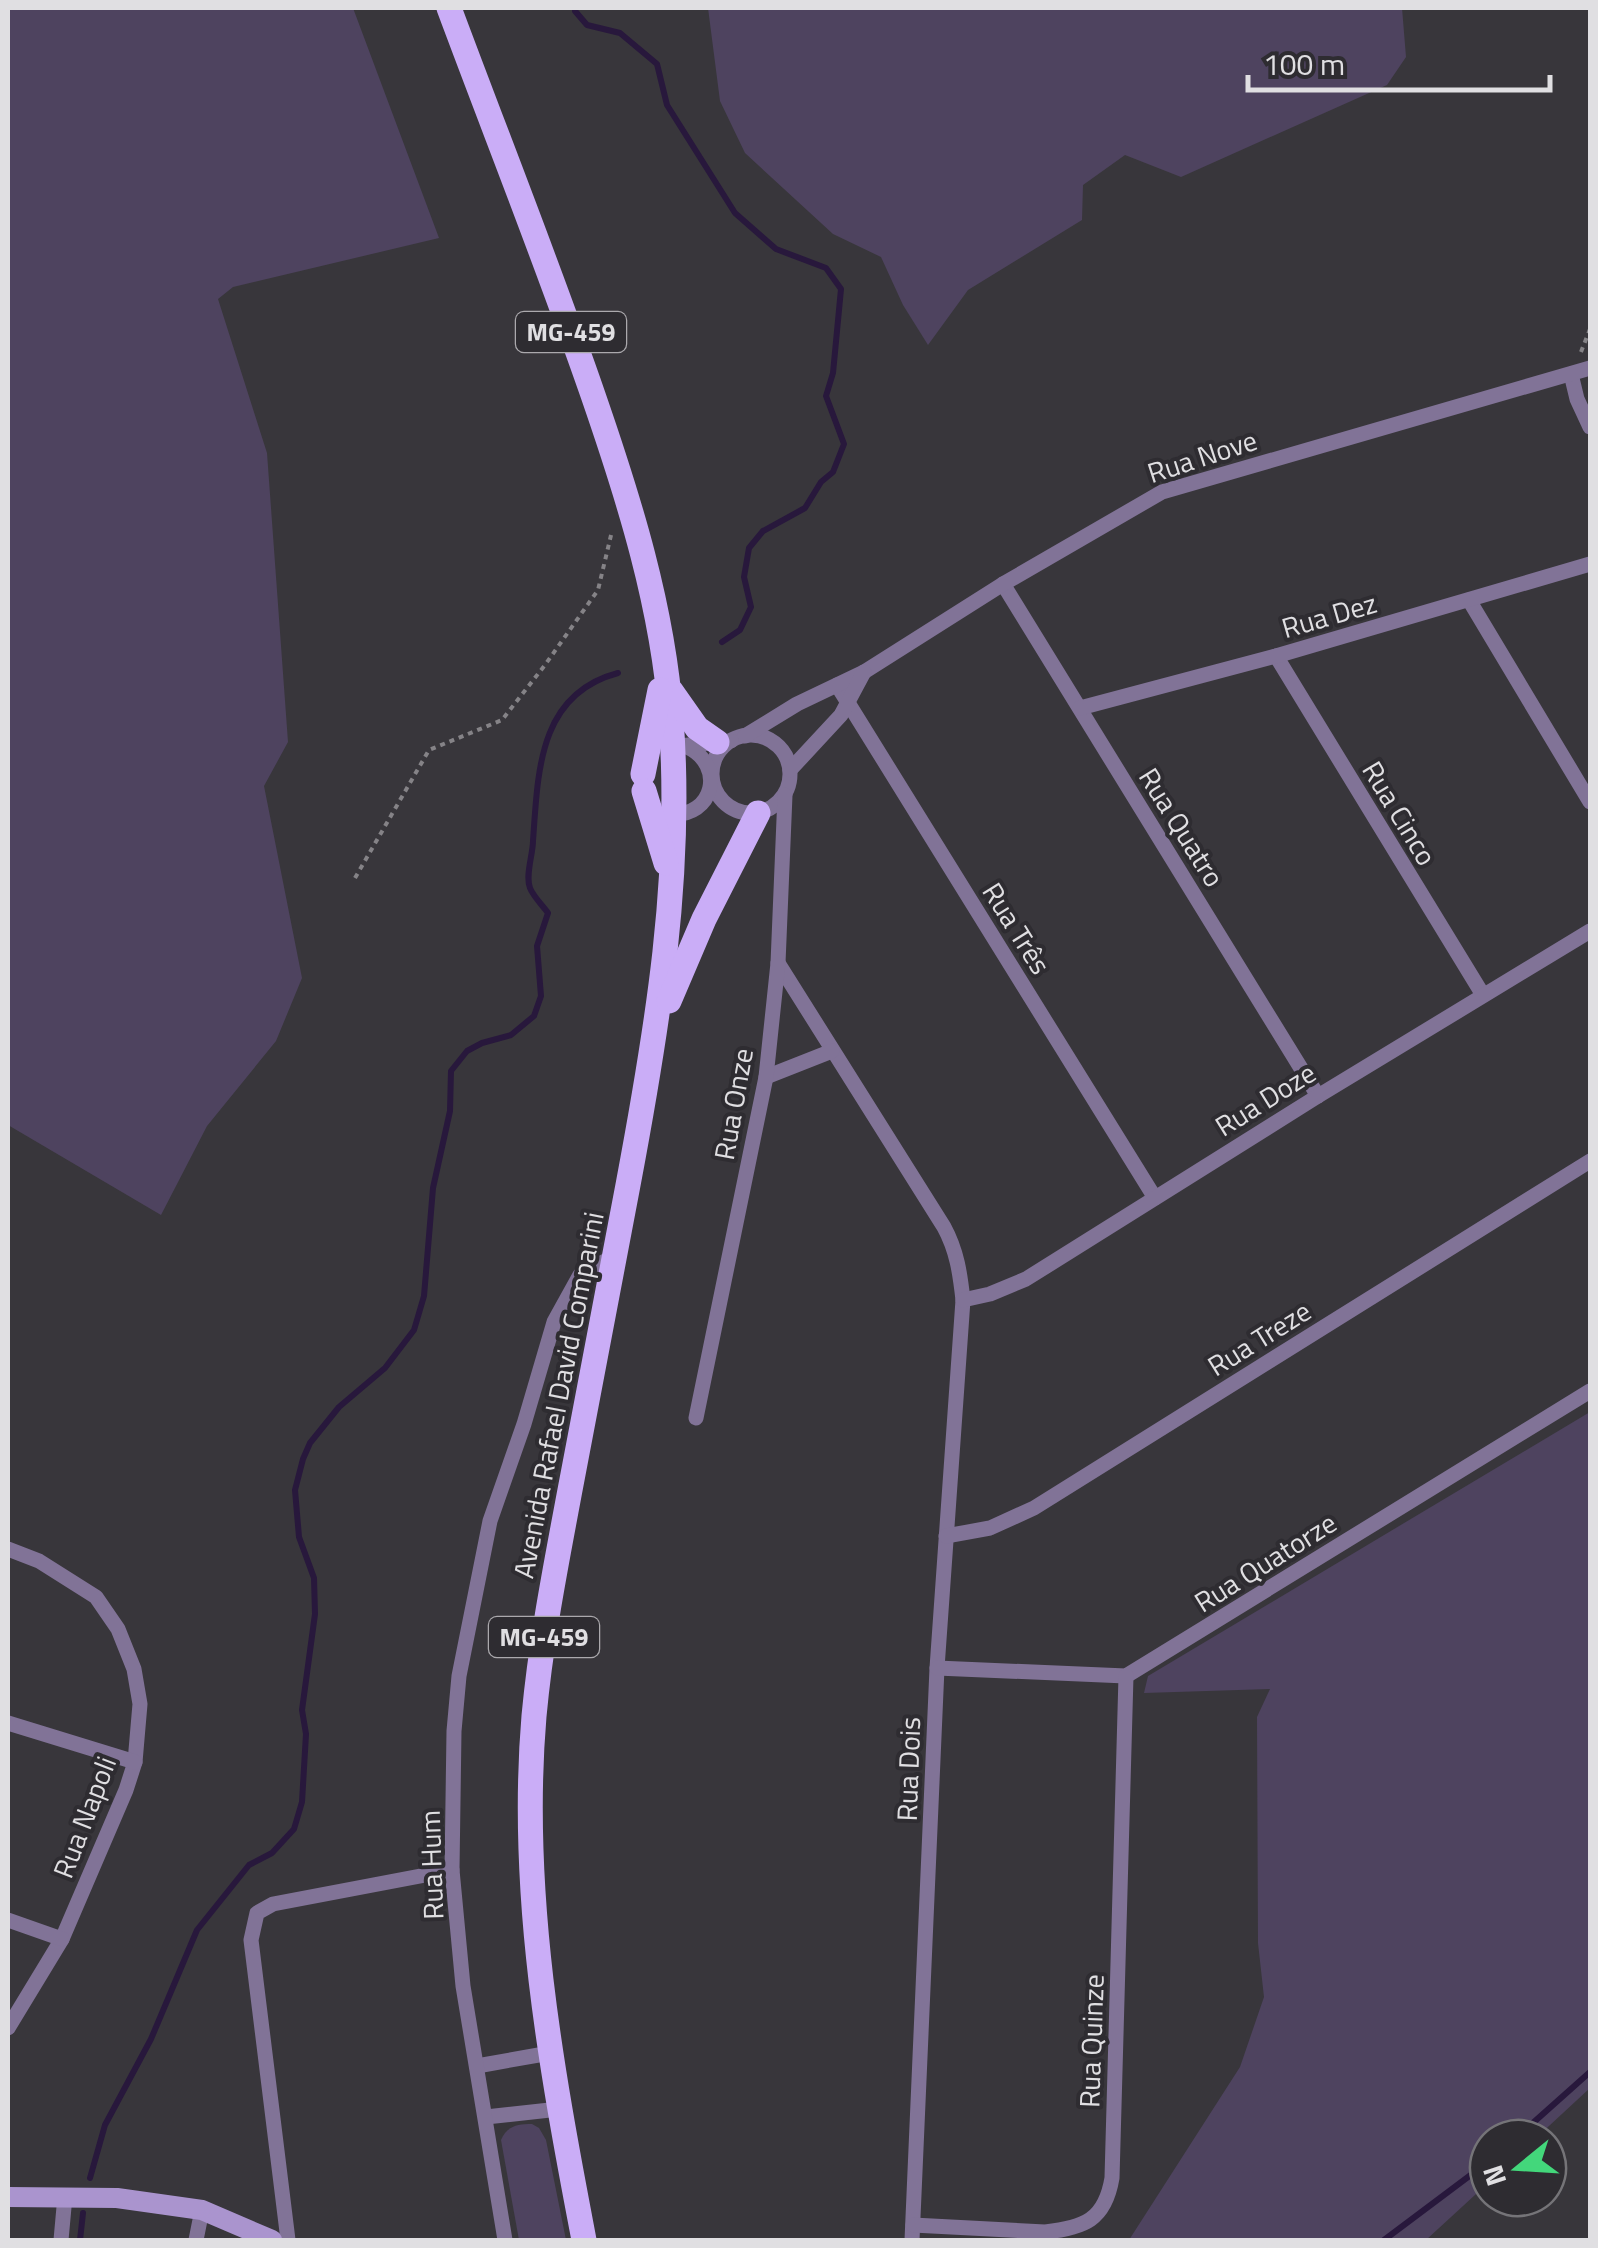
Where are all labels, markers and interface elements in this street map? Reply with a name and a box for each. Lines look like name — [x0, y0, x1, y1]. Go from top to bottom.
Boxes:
scale bar — [1248, 30, 1550, 92]
text: 100 m — [1263, 41, 1345, 87]
road number: MG-459 — [516, 312, 626, 352]
street label: Rua Nove — [1142, 418, 1262, 494]
street label: Rua Dez — [1276, 581, 1382, 649]
street label: Rua Cinco — [1352, 752, 1448, 874]
street label: Rua Quatro — [1128, 759, 1236, 895]
street label: Rua Três — [972, 874, 1062, 982]
street label: Rua Onze — [702, 1045, 764, 1163]
street label: Rua Doze — [1206, 1051, 1324, 1147]
street label: Avenida Rafael David Comparini — [501, 1208, 615, 1582]
street label: Rua Treze — [1199, 1289, 1319, 1387]
street label: Rua Quatorze — [1185, 1501, 1345, 1623]
road number: MG-459 — [489, 1617, 599, 1657]
street label: Rua Dois — [885, 1716, 931, 1822]
street label: Rua Napoli — [41, 1750, 127, 1884]
street label: Rua Hum — [408, 1810, 454, 1920]
street label: Rua Quinze — [1067, 1974, 1115, 2108]
north arrow — [1468, 2118, 1568, 2218]
text: N — [1470, 2160, 1517, 2192]

